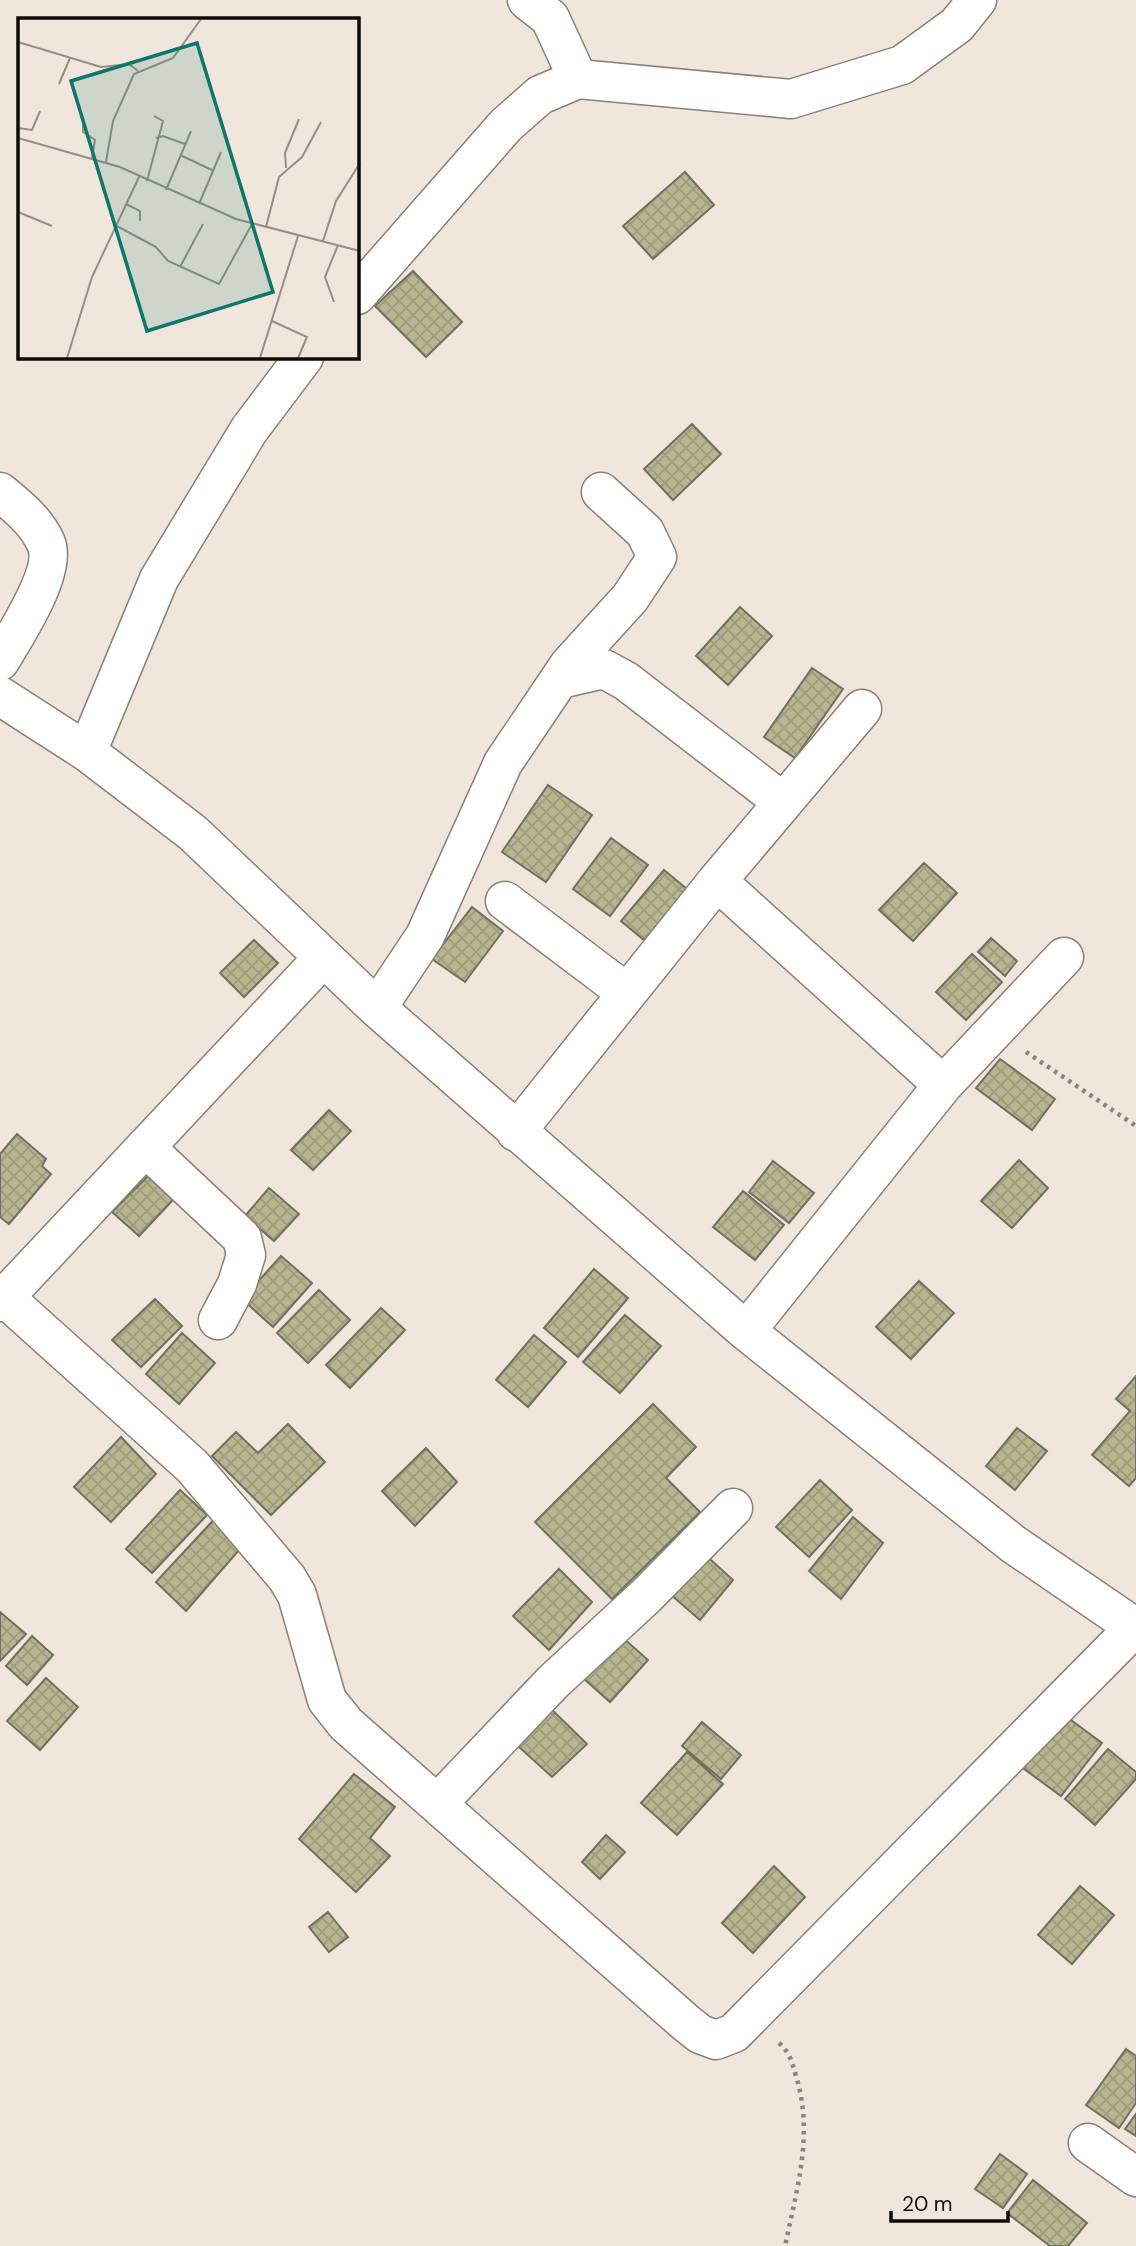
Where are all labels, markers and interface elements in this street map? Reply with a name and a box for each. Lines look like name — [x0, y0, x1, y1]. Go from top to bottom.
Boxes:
inset map — [18, 18, 359, 359]
scale bar — [891, 2180, 1008, 2224]
text: 20 m — [902, 2190, 953, 2218]

